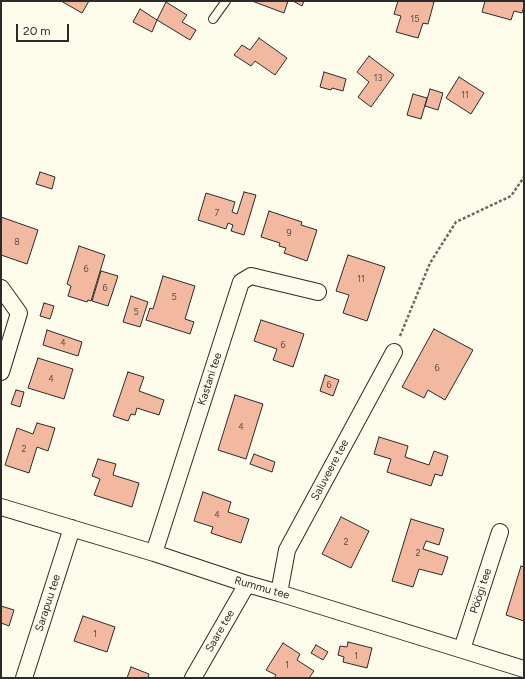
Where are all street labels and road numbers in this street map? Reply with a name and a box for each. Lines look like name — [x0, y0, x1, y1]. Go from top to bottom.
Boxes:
street label: Kastani tee — [195, 351, 225, 407]
street label: Saluveere tee — [308, 437, 352, 503]
street label: Pöögi tee — [467, 567, 495, 615]
street label: Sarapuu tee — [33, 573, 63, 633]
street label: Rummu tee — [233, 574, 291, 602]
street label: Saare tee — [203, 608, 237, 654]

